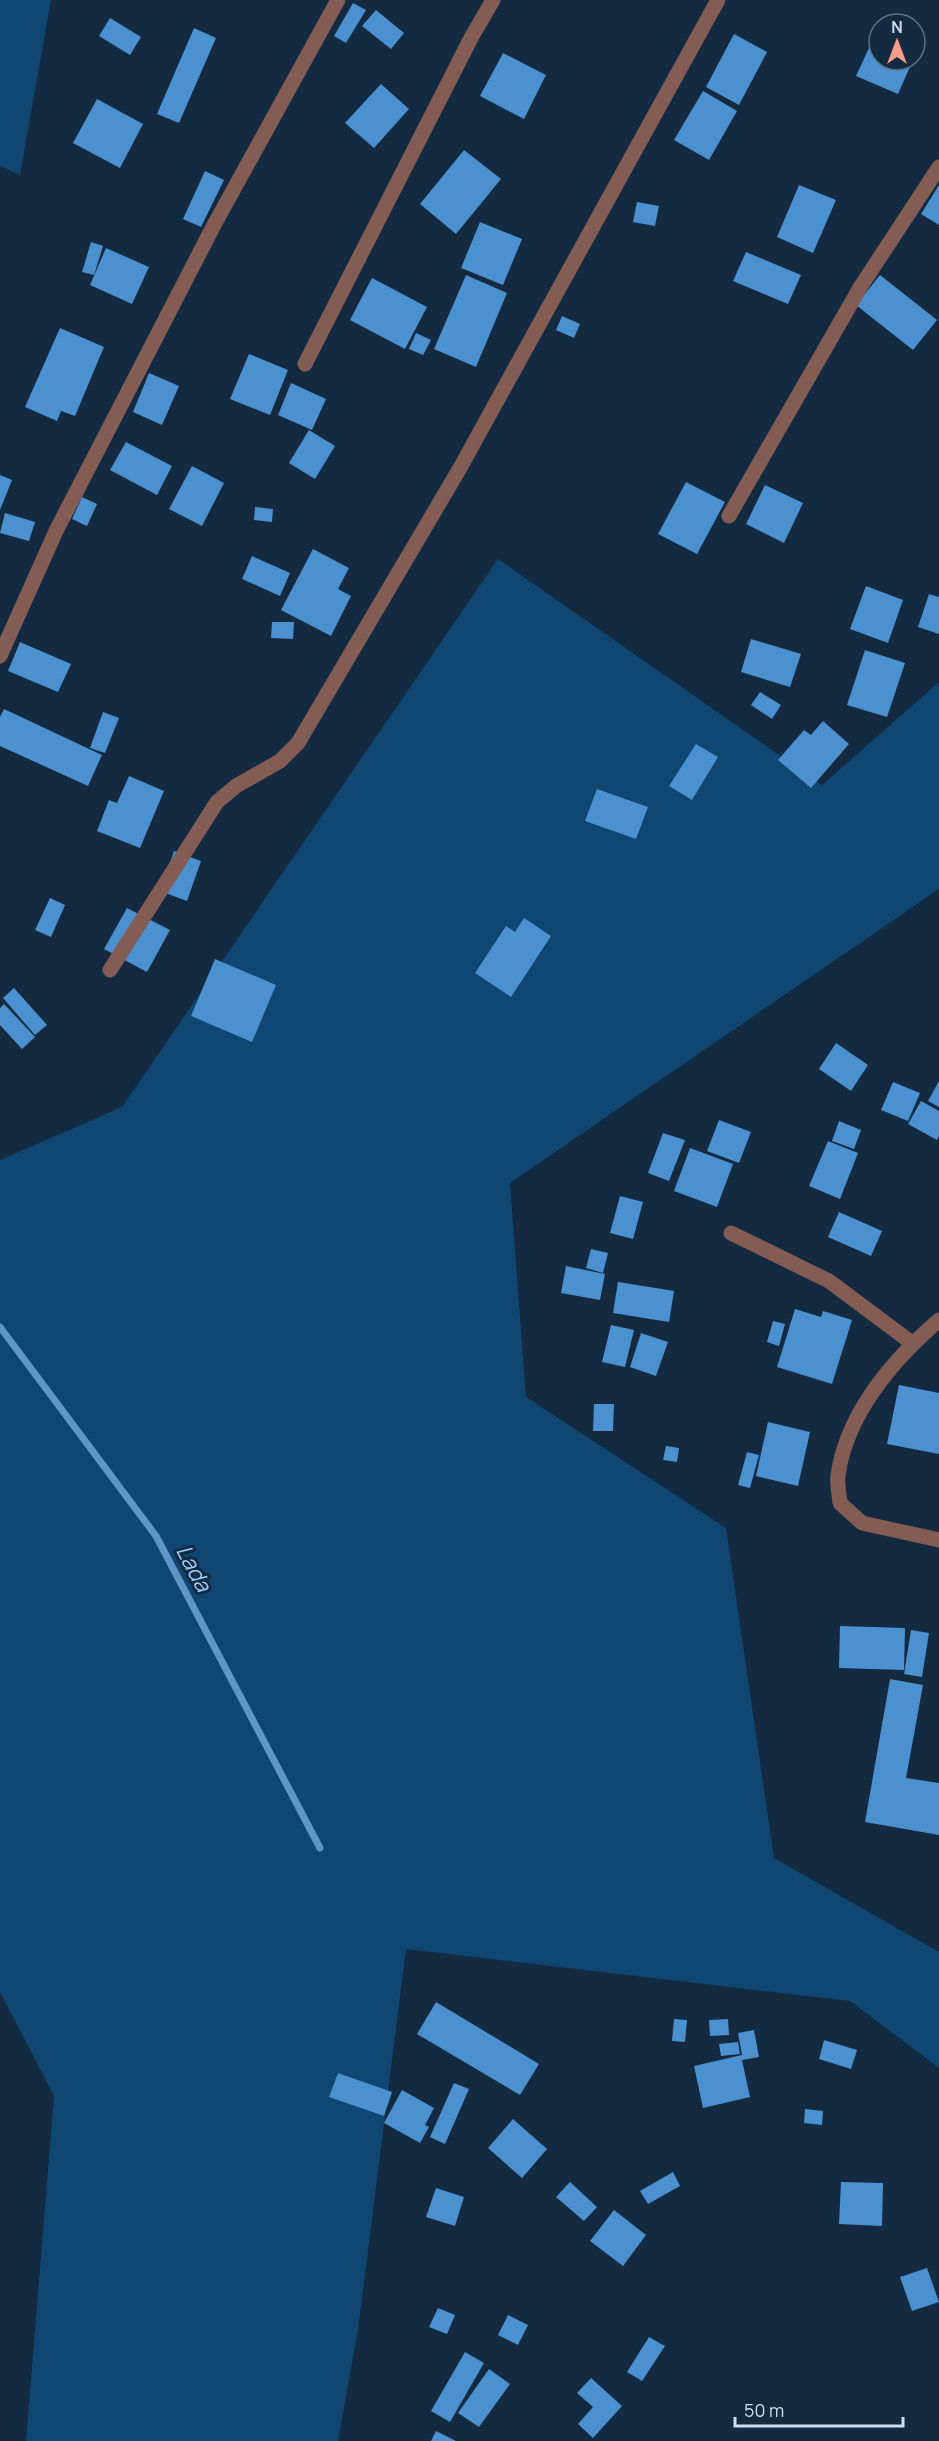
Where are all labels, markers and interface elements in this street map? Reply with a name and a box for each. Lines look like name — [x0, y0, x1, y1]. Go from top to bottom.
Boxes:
north arrow — [867, 12, 927, 72]
text: N — [891, 16, 903, 38]
water label: Lada — [169, 1539, 220, 1598]
scale bar — [735, 2390, 903, 2428]
text: 50 m — [744, 2398, 784, 2422]

